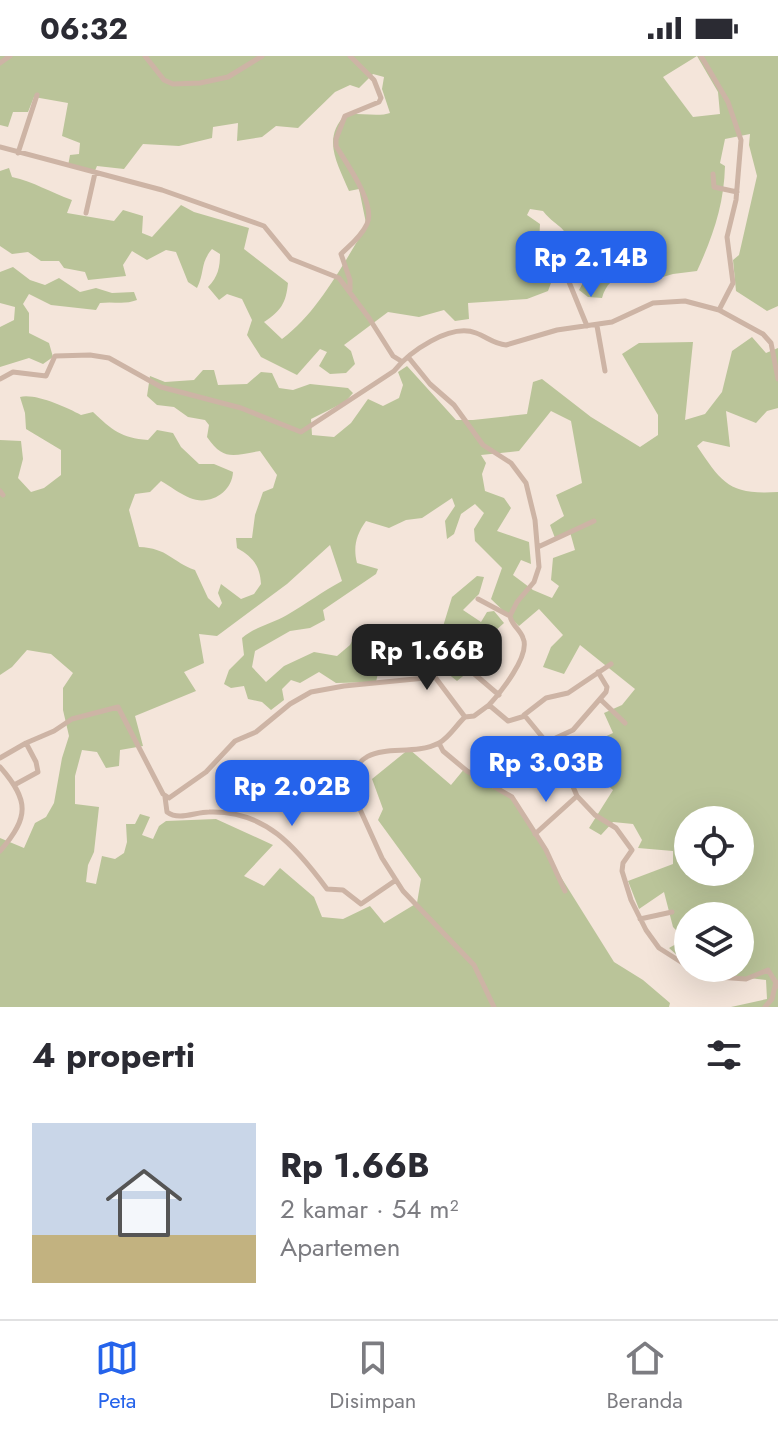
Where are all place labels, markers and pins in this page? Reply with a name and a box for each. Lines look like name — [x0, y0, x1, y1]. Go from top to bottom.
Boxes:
pin: Rp 2.14B — [508, 231, 674, 299]
pin: Rp 1.66B — [344, 624, 510, 692]
pin: Rp 3.03B — [463, 736, 629, 804]
pin: Rp 2.02B — [209, 760, 375, 828]

